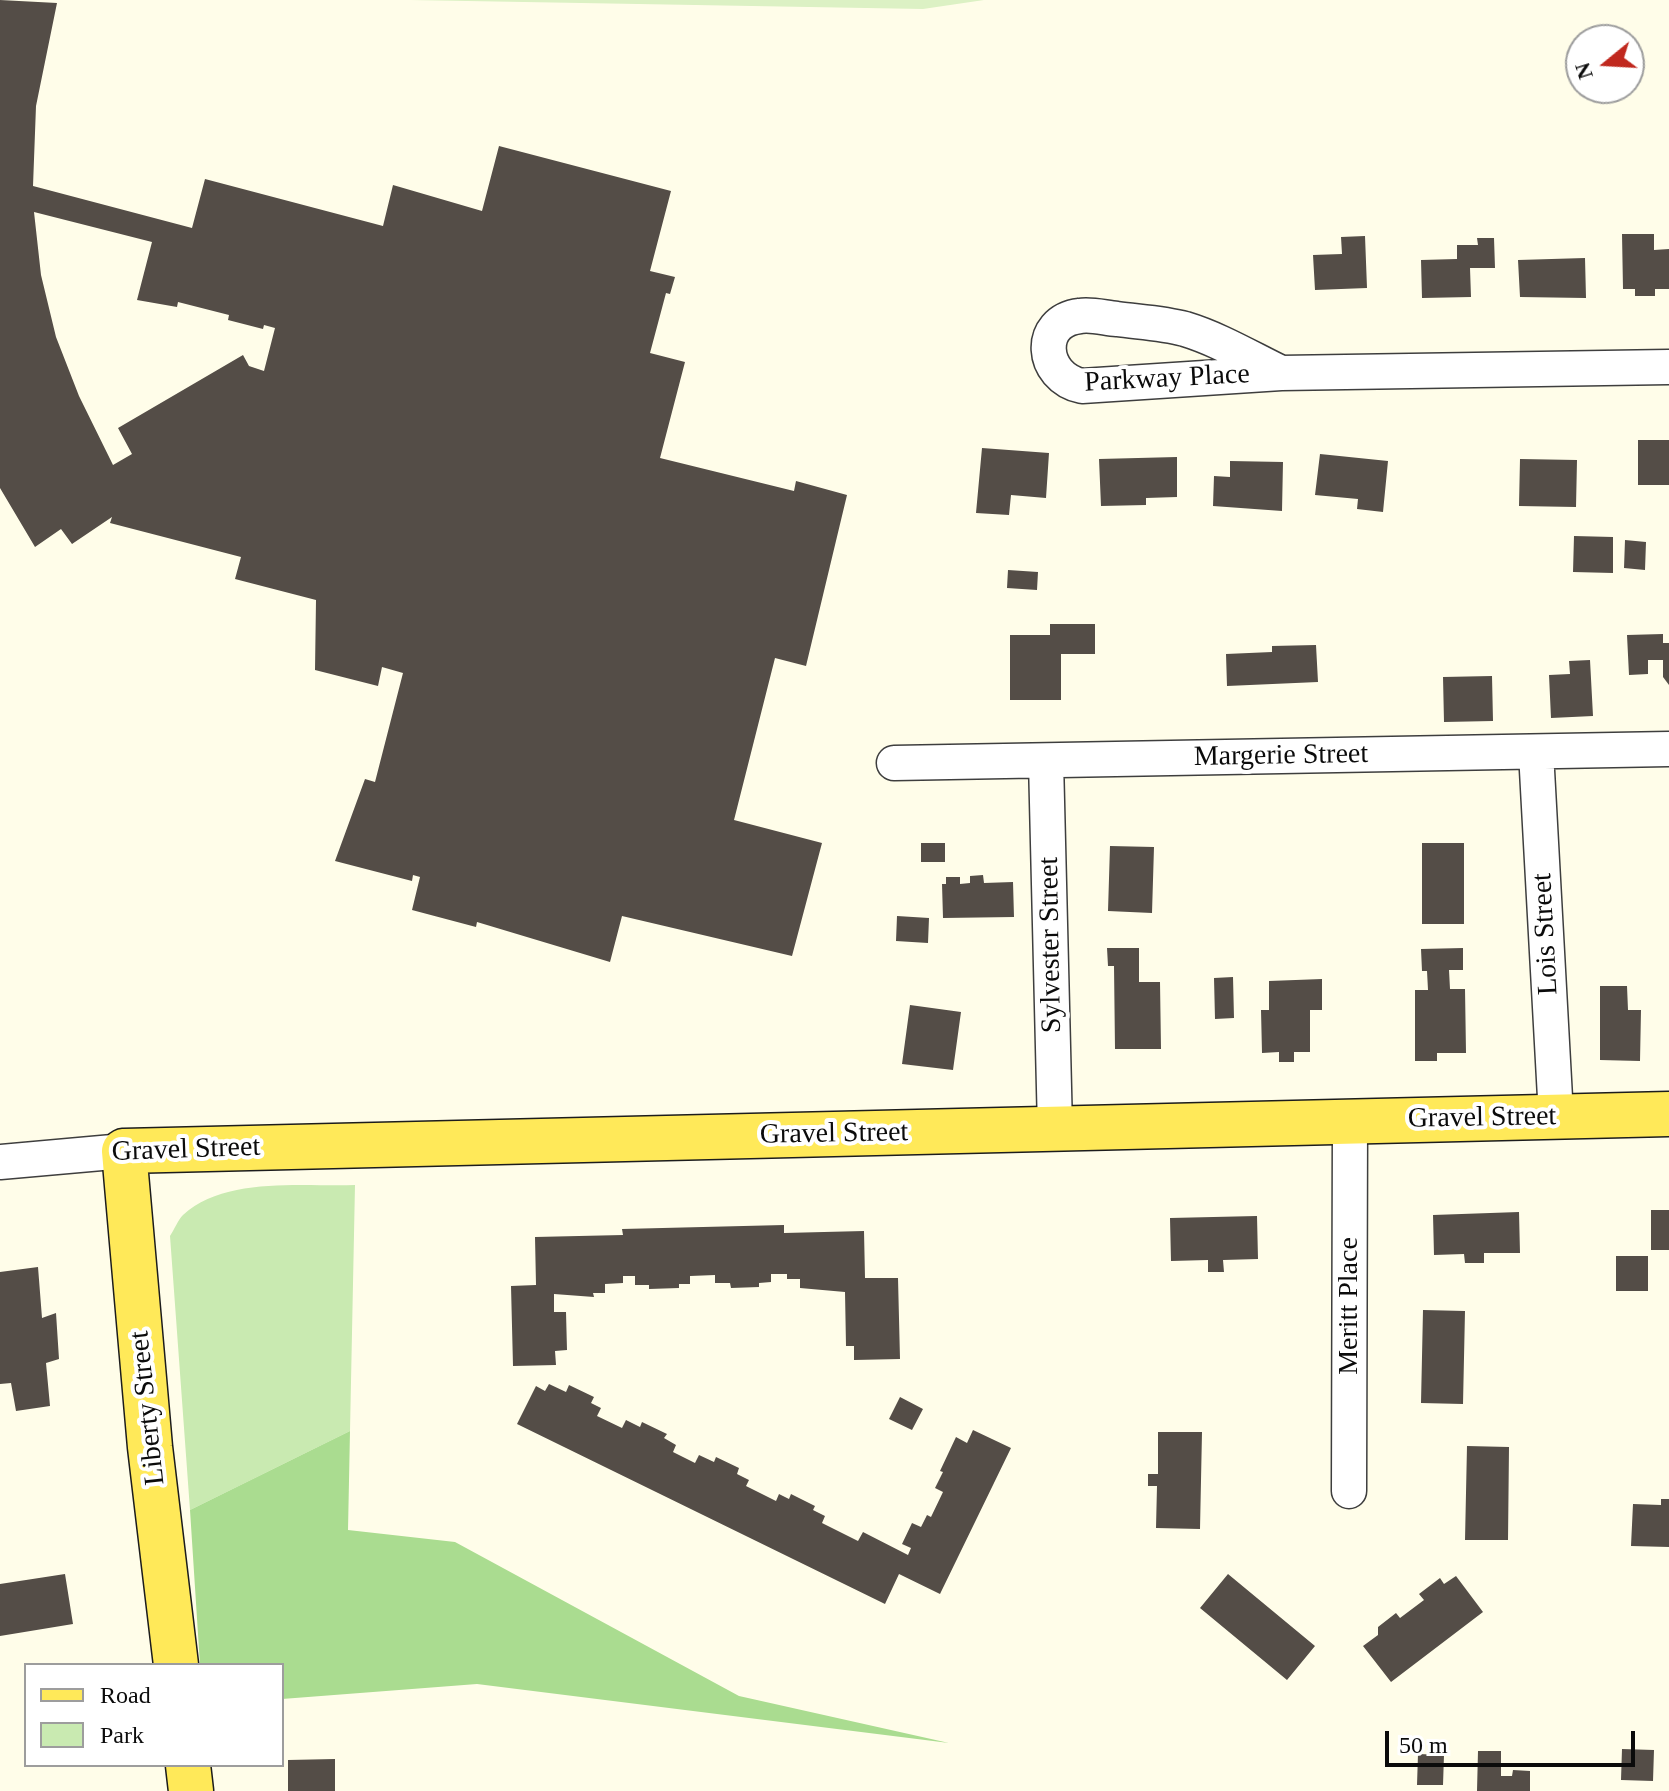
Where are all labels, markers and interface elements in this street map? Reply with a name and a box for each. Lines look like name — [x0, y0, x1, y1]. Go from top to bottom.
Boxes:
north arrow — [1565, 24, 1645, 104]
text: N — [1569, 60, 1598, 82]
street label: Parkway Place — [1083, 358, 1251, 400]
street label: Margerie Street — [1194, 738, 1368, 774]
street label: Sylvester Street — [1033, 856, 1069, 1034]
street label: Lois Street — [1526, 872, 1566, 996]
street label: Gravel Street — [1407, 1100, 1557, 1136]
street label: Gravel Street — [759, 1116, 909, 1152]
street label: Gravel Street — [111, 1131, 261, 1169]
street label: Meritt Place — [1333, 1237, 1367, 1375]
street label: Liberty Street — [123, 1329, 173, 1487]
legend — [24, 1663, 284, 1767]
text: Road — [100, 1682, 151, 1708]
scale bar — [1389, 1715, 1639, 1765]
text: Park — [100, 1722, 144, 1748]
text: 50 m — [1399, 1732, 1448, 1758]

